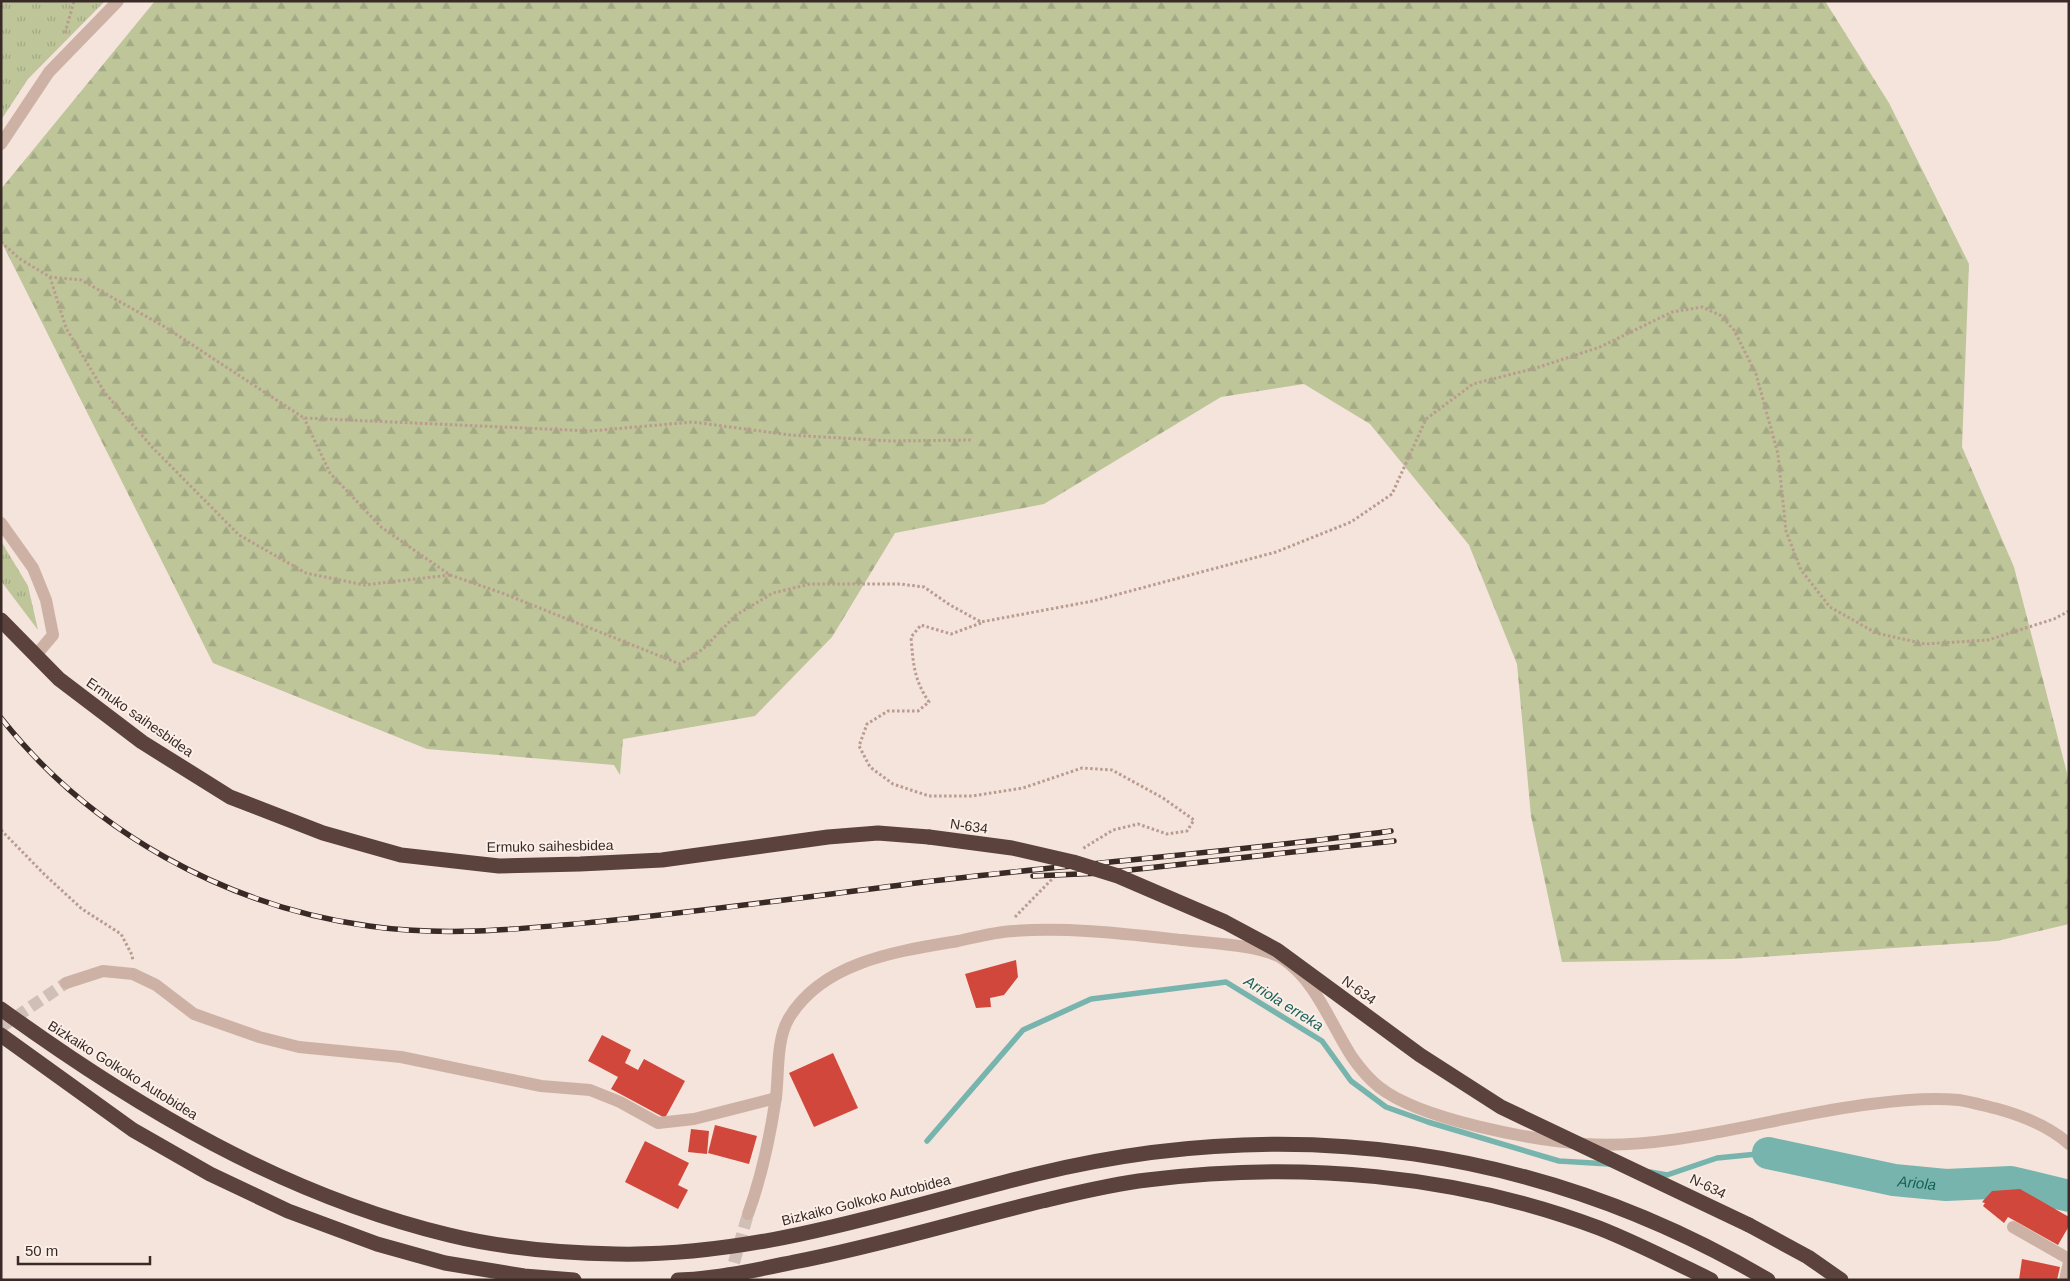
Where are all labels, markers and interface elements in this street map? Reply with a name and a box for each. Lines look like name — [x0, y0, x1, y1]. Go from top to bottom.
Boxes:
street label: Ermuko saihesbidea — [83, 674, 197, 760]
street label: N-634 — [949, 815, 989, 837]
street label: Ermuko saihesbidea — [486, 837, 614, 855]
water label: Arriola erreka — [1240, 971, 1327, 1034]
street label: N-634 — [1339, 972, 1379, 1008]
street label: Bizkaiko Golkoko Autobidea — [45, 1017, 201, 1123]
street label: N-634 — [1687, 1170, 1729, 1202]
street label: Bizkaiko Golkoko Autobidea — [780, 1171, 952, 1229]
water label: Ariola — [1896, 1172, 1937, 1193]
scale bar — [18, 1234, 150, 1266]
text: 50 m — [25, 1242, 58, 1259]

